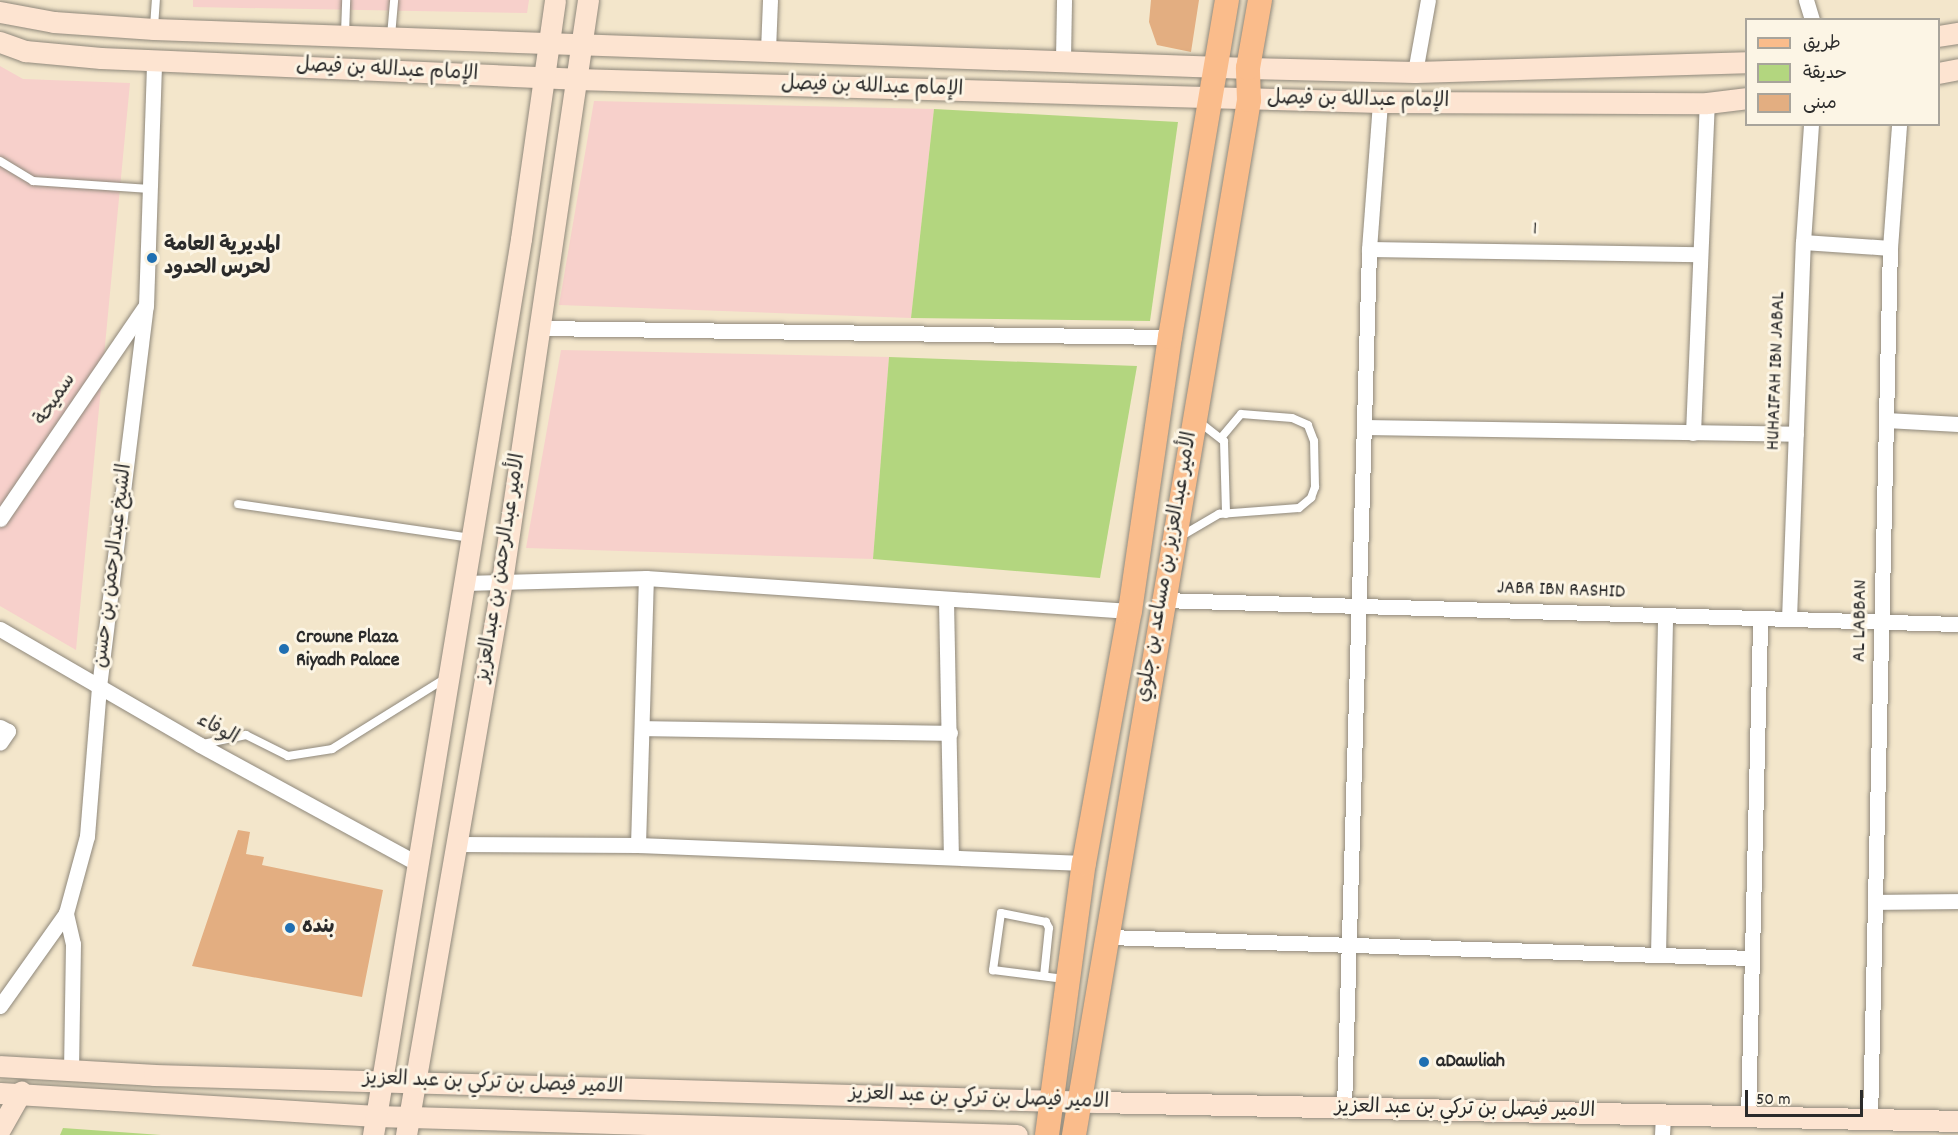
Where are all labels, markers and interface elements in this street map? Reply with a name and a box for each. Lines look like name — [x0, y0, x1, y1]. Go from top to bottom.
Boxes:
legend — [1745, 18, 1940, 126]
text: طريق — [1803, 32, 1841, 57]
street label: الإمام عبدالله بن فيصل — [295, 54, 479, 88]
text: حديقة — [1803, 62, 1847, 87]
street label: الإمام عبدالله بن فيصل — [780, 73, 964, 103]
street label: الإمام عبدالله بن فيصل — [1267, 87, 1449, 115]
text: مبنى — [1803, 92, 1837, 117]
street label: 1 — [1533, 218, 1537, 242]
place label: المديرية العامة لحرس الحدود — [164, 234, 280, 281]
marker: المديرية العامة لحرس الحدود — [145, 251, 159, 265]
street label: HUHAIFAH IBN JABAL — [1762, 291, 1792, 451]
street label: سميحة — [30, 369, 82, 431]
street label: الأمير عبدالعزيز بن مساعد بن جلوي — [1132, 430, 1204, 704]
street label: الأمير عبدالرحمن بن عبدالعزيز — [472, 452, 532, 684]
street label: الشيخ عبدالرحمن بن حسن — [90, 463, 138, 669]
street label: JABR IBN RASHID — [1496, 577, 1626, 605]
street label: AL LABBAN — [1848, 580, 1874, 662]
place label: Crowne Plaza Riyadh Palace — [296, 626, 399, 673]
marker: Crowne Plaza Riyadh Palace — [277, 642, 291, 656]
street label: الوفاء — [192, 709, 242, 751]
place label: بنده — [302, 916, 335, 940]
marker: بنده — [283, 921, 297, 935]
place label: aDawliah — [1436, 1050, 1505, 1074]
marker: aDawliah — [1417, 1055, 1431, 1069]
street label: الامير فيصل بن تركي بن عبد العزيز — [362, 1067, 624, 1101]
scale bar — [1748, 1078, 1866, 1116]
street label: الامير فيصل بن تركي بن عبد العزيز — [848, 1082, 1110, 1116]
text: 50 m — [1756, 1088, 1791, 1113]
street label: الامير فيصل بن تركي بن عبد العزيز — [1335, 1096, 1595, 1124]

